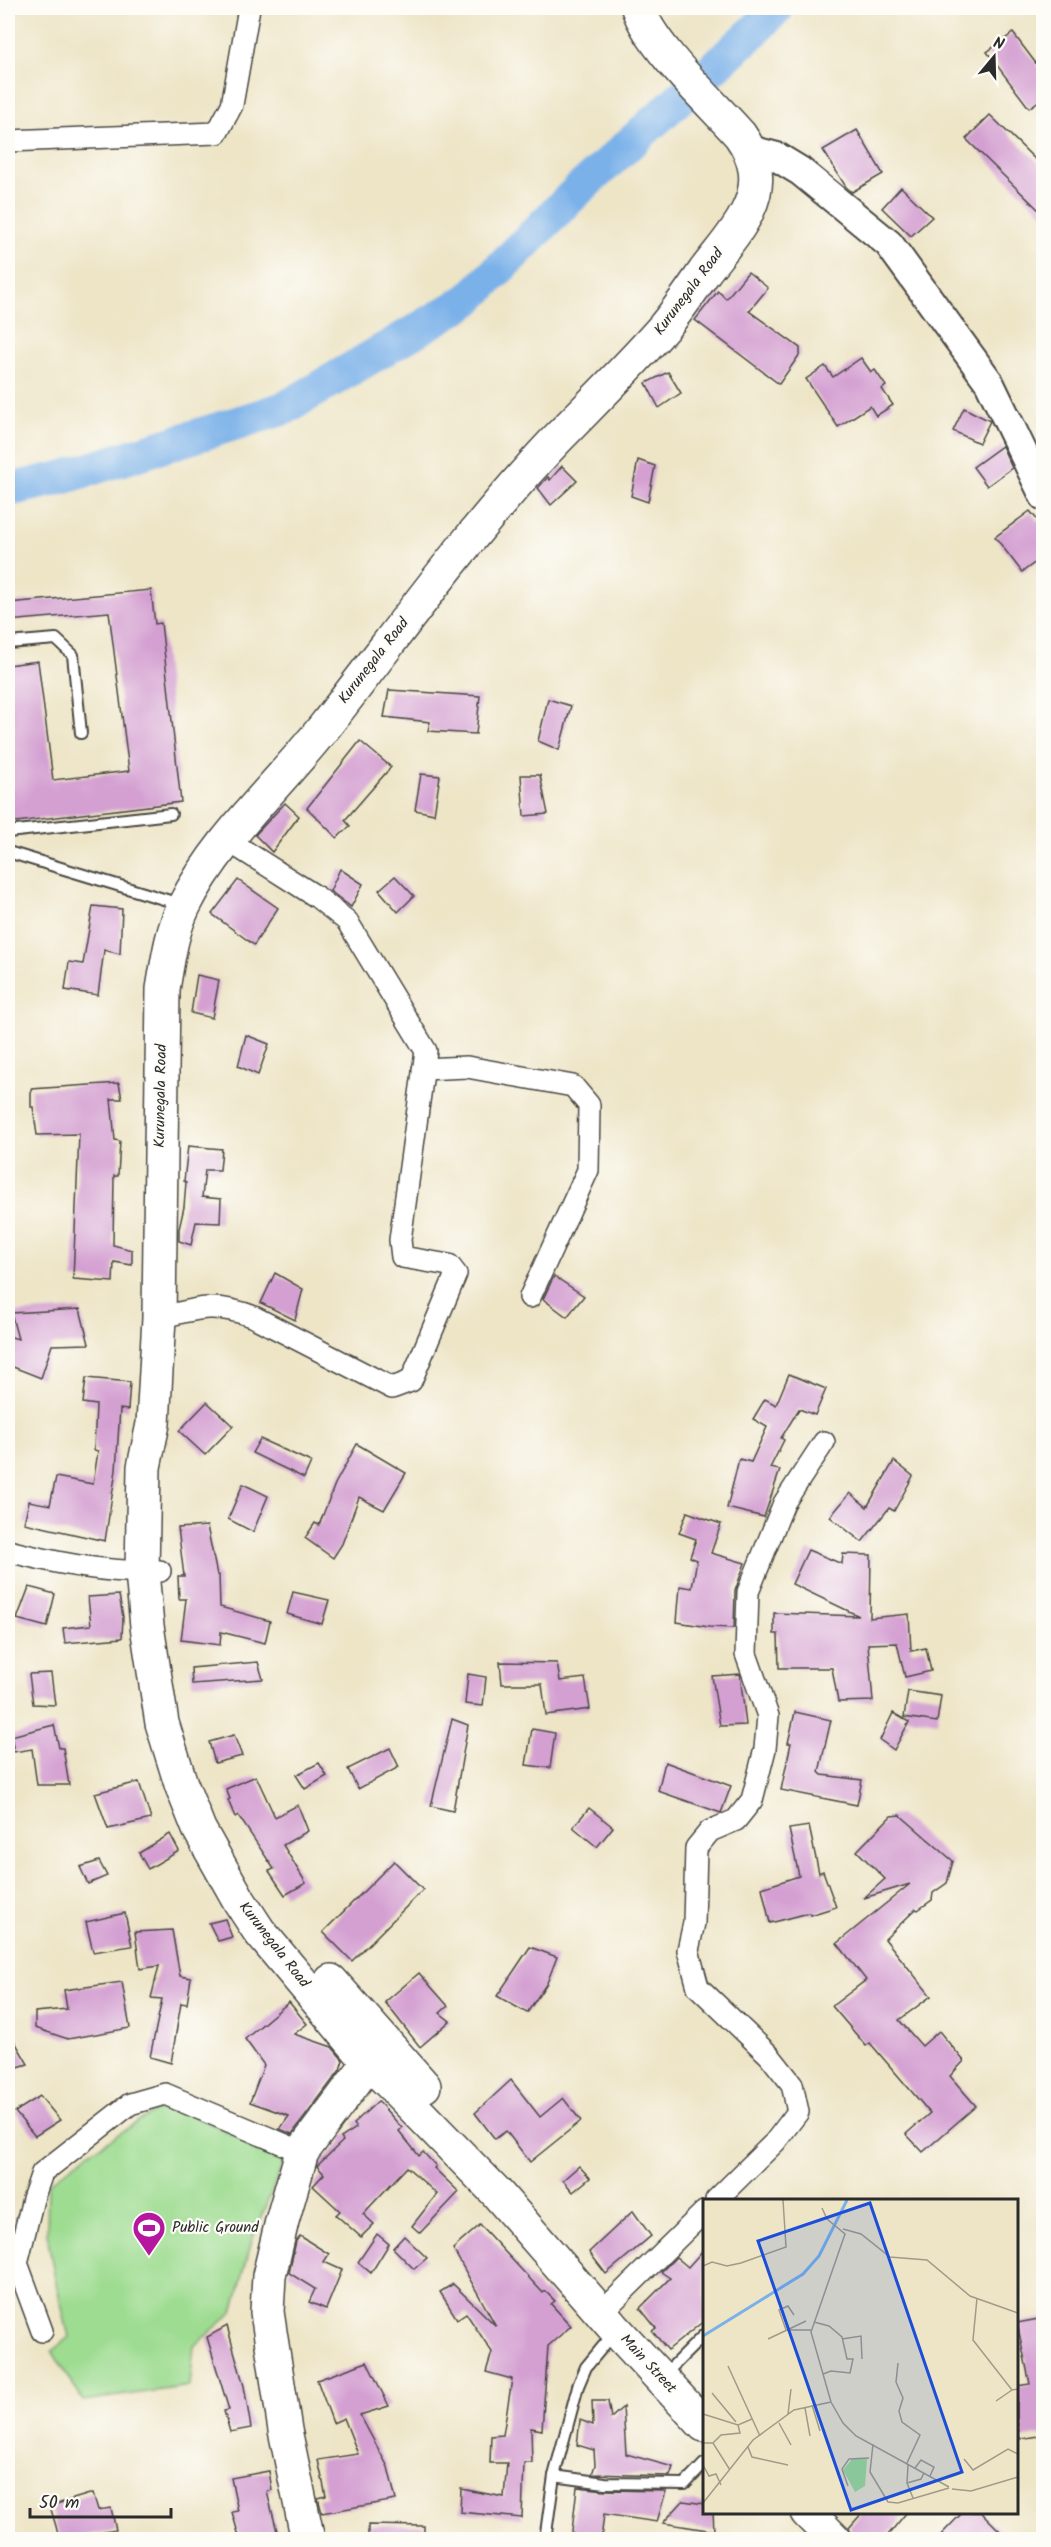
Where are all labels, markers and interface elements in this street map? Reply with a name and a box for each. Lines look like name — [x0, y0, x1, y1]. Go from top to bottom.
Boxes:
north arrow — [964, 27, 1024, 87]
text: N — [990, 31, 1007, 58]
street label: Kurunegala Road — [648, 243, 730, 341]
street label: Kurunegala Road — [333, 612, 416, 709]
street label: Kurunegala Road — [148, 1043, 174, 1148]
street label: Kurunegala Road — [233, 1897, 316, 1994]
inset map — [703, 2199, 1018, 2514]
sports icon: Public Ground — [131, 2210, 167, 2257]
place label: Public Ground — [172, 2216, 259, 2240]
street label: Main Street — [614, 2329, 682, 2400]
scale bar — [30, 2481, 171, 2519]
text: 50 m — [39, 2489, 79, 2518]

